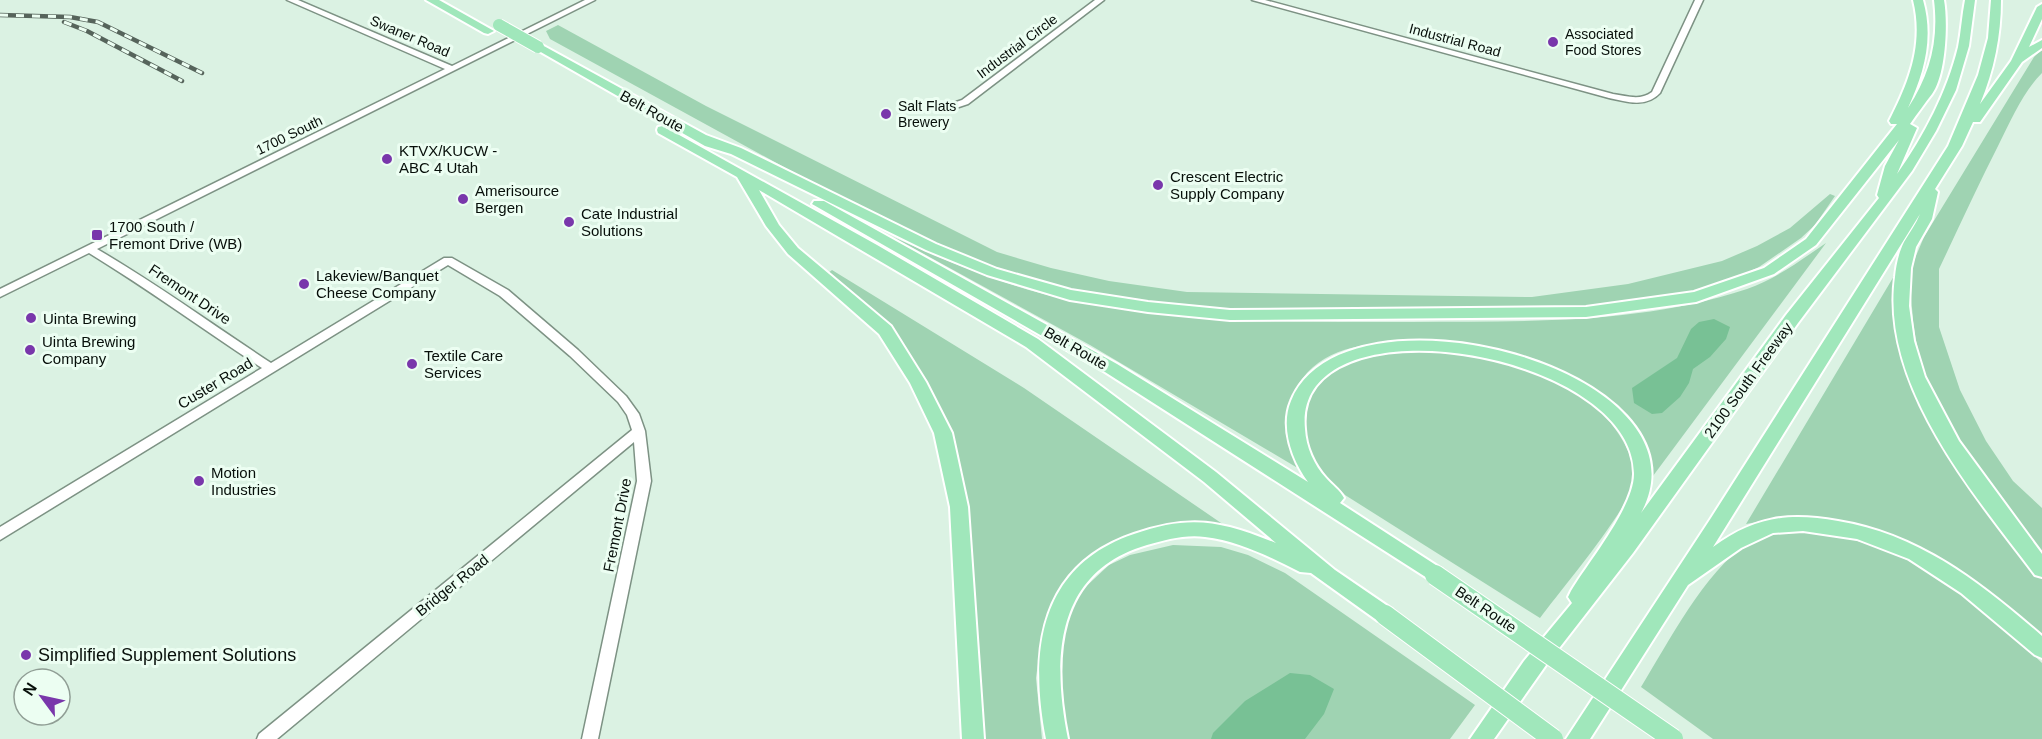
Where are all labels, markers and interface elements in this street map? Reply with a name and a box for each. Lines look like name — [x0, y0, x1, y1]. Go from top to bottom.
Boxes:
street label: Industrial Circle — [974, 10, 1061, 81]
street label: Swaner Road — [368, 12, 452, 60]
street label: Industrial Road — [1407, 20, 1503, 60]
place label: Associated Food Stores — [1565, 26, 1641, 58]
marker: Associated Food Stores — [1546, 35, 1560, 49]
street label: Belt Route — [617, 87, 687, 135]
place label: Salt Flats Brewery — [898, 98, 956, 130]
marker: Salt Flats Brewery — [879, 107, 893, 121]
street label: 1700 South — [253, 112, 325, 158]
place label: KTVX/KUCW - ABC 4 Utah — [399, 142, 497, 176]
marker: KTVX/KUCW - ABC 4 Utah — [380, 152, 394, 166]
place label: Crescent Electric Supply Company — [1170, 168, 1285, 202]
marker: Crescent Electric Supply Company — [1151, 178, 1165, 192]
place label: Amerisource Bergen — [475, 182, 559, 216]
marker: Amerisource Bergen — [456, 192, 470, 206]
place label: Cate Industrial Solutions — [581, 205, 678, 239]
marker: Cate Industrial Solutions — [562, 215, 576, 229]
place label: 1700 South / Fremont Drive (WB) — [109, 218, 242, 252]
marker: 1700 South / Fremont Drive (WB) — [90, 228, 104, 242]
street label: Fremont Drive — [146, 260, 234, 328]
place label: Lakeview/Banquet Cheese Company — [316, 267, 439, 301]
marker: Lakeview/Banquet Cheese Company — [297, 277, 311, 291]
place label: Uinta Brewing — [43, 310, 136, 327]
marker: Uinta Brewing — [24, 311, 38, 325]
street label: 2100 South Freeway — [1700, 319, 1796, 441]
street label: Belt Route — [1041, 323, 1111, 373]
place label: Uinta Brewing Company — [42, 333, 135, 367]
marker: Uinta Brewing Company — [23, 343, 37, 357]
place label: Textile Care Services — [424, 347, 503, 381]
street label: Custer Road — [175, 354, 255, 412]
marker: Textile Care Services — [405, 357, 419, 371]
place label: Motion Industries — [211, 464, 276, 498]
marker: Motion Industries — [192, 474, 206, 488]
street label: Fremont Drive — [600, 477, 634, 573]
street label: Bridger Road — [412, 551, 492, 619]
street label: Belt Route — [1452, 582, 1520, 636]
place label: Simplified Supplement Solutions — [38, 645, 296, 665]
marker: Simplified Supplement Solutions — [19, 648, 33, 662]
north arrow — [12, 667, 72, 727]
text: N — [20, 680, 40, 699]

